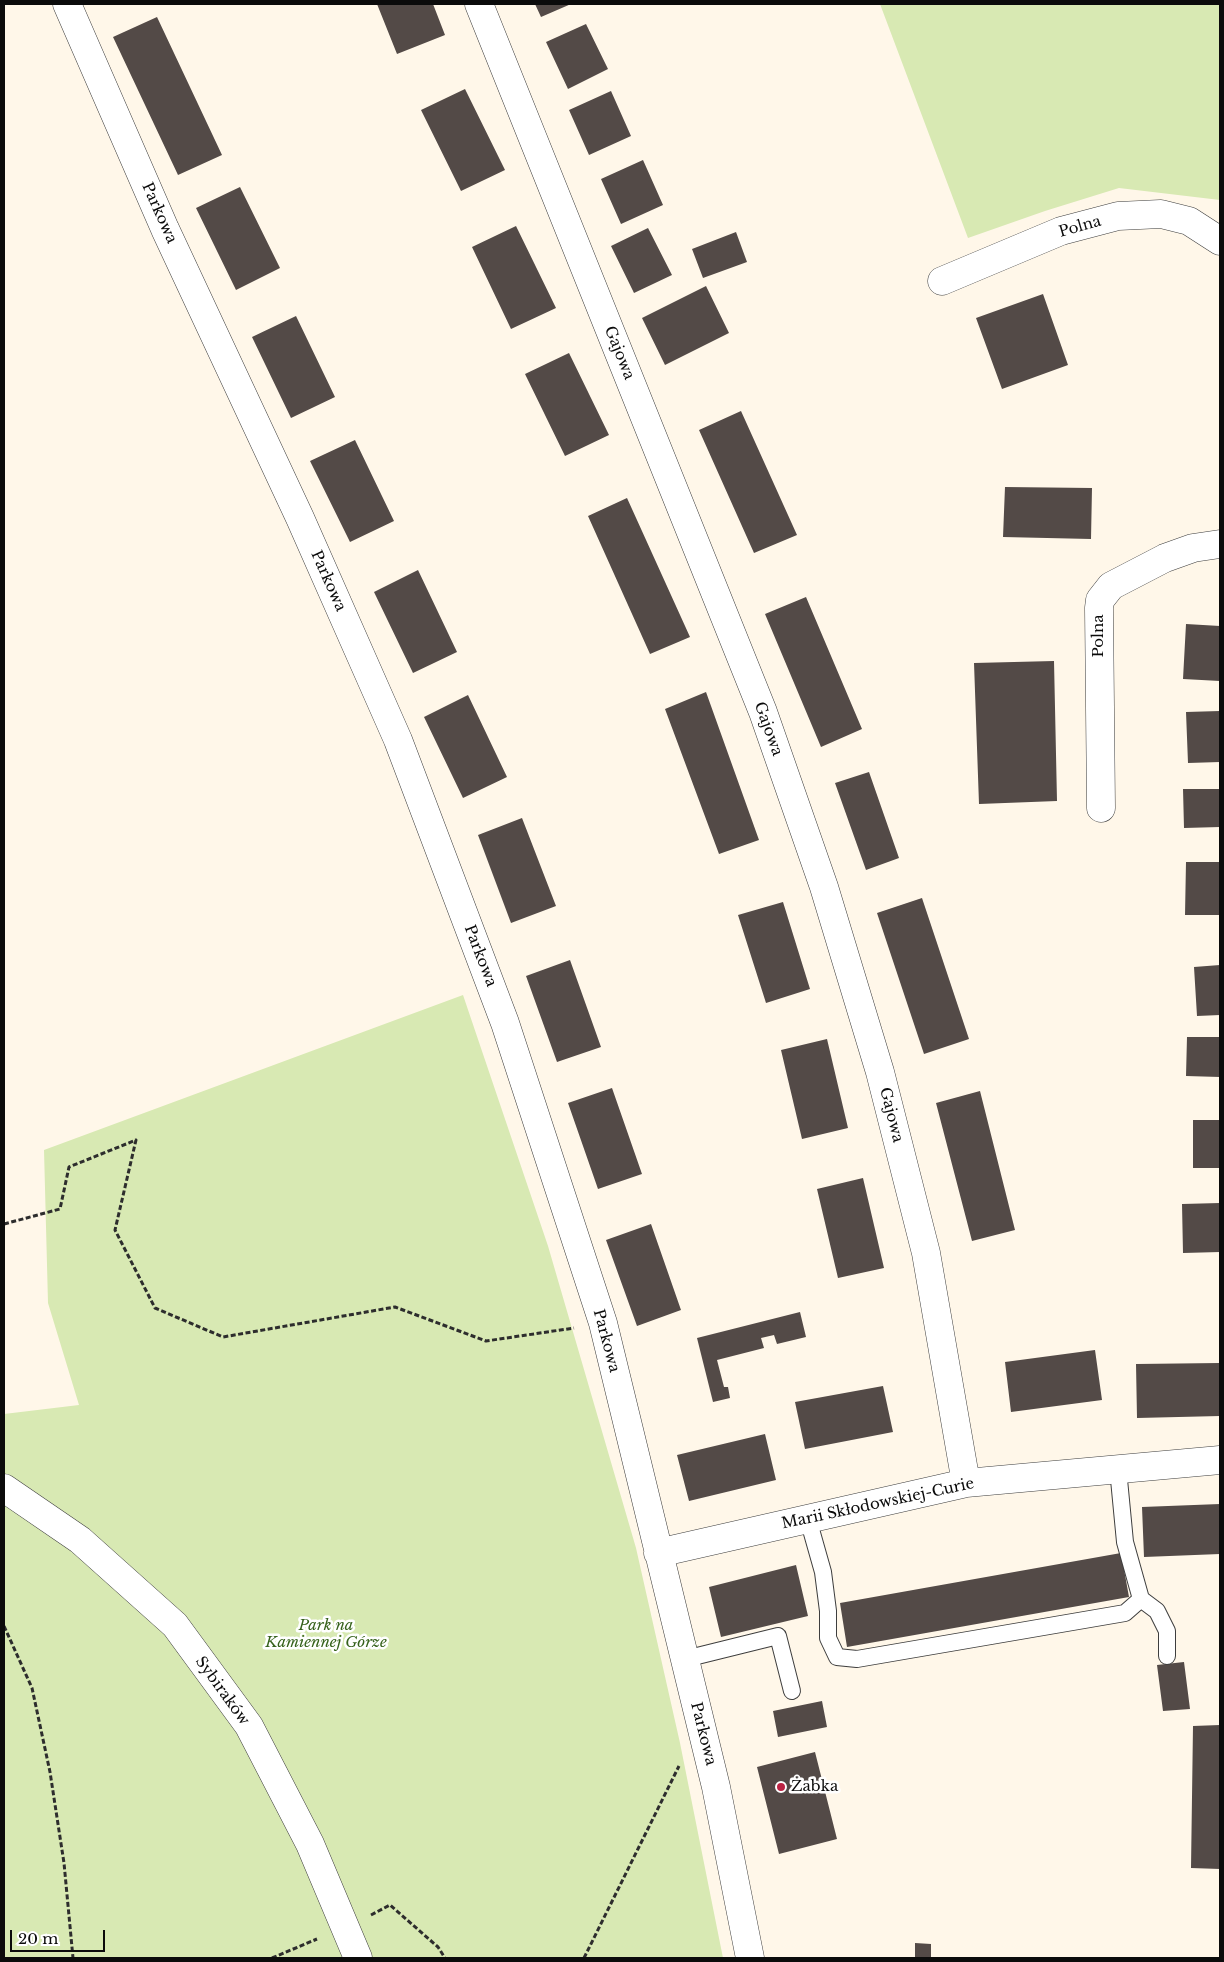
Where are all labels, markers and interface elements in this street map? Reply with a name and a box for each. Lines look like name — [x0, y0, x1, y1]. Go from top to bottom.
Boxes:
street label: Parkowa — [138, 180, 180, 246]
street label: Polna — [1057, 212, 1103, 242]
street label: Gajowa — [600, 323, 638, 383]
street label: Parkowa — [307, 548, 349, 614]
street label: Polna — [1090, 614, 1108, 658]
street label: Gajowa — [750, 699, 786, 759]
street label: Parkowa — [460, 923, 500, 989]
street label: Gajowa — [875, 1085, 907, 1145]
street label: Parkowa — [589, 1307, 623, 1375]
street label: Marii Skłodowskiej-Curie — [780, 1475, 976, 1533]
park label: Park na Kamiennej Górze — [265, 1617, 387, 1652]
street label: Sybiraków — [191, 1653, 253, 1729]
street label: Parkowa — [686, 1700, 720, 1768]
place label: Żabka — [791, 1778, 838, 1796]
marker: Żabka — [775, 1781, 787, 1793]
scale bar — [12, 1920, 108, 1952]
text: 20 m — [18, 1929, 58, 1948]

